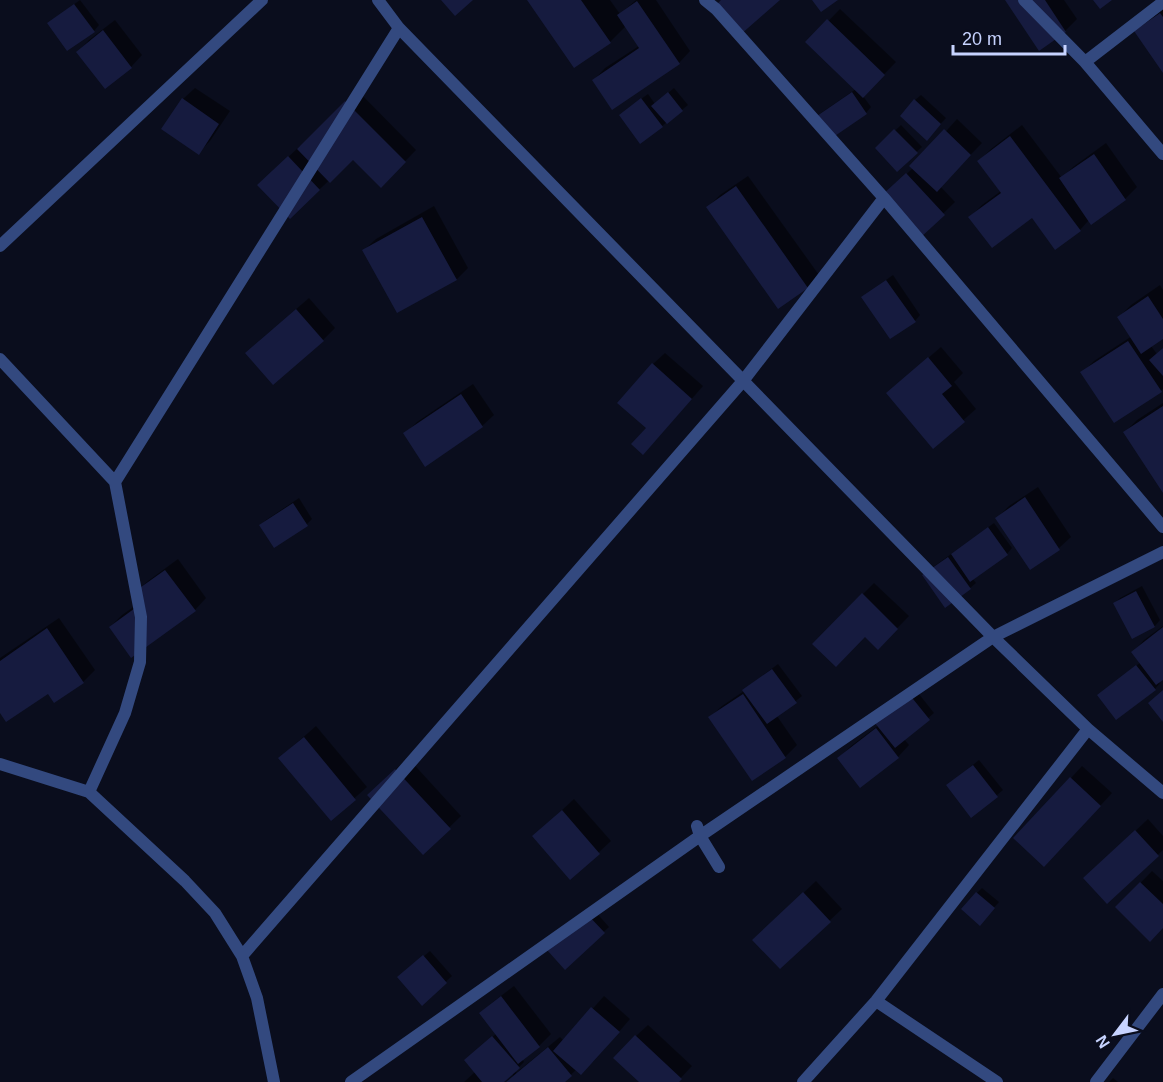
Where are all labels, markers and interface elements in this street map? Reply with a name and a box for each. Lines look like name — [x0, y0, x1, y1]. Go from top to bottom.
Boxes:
scale bar — [953, 18, 1066, 56]
text: 20 m — [962, 29, 1002, 49]
north arrow — [1085, 1004, 1145, 1064]
text: N — [1092, 1032, 1113, 1051]

